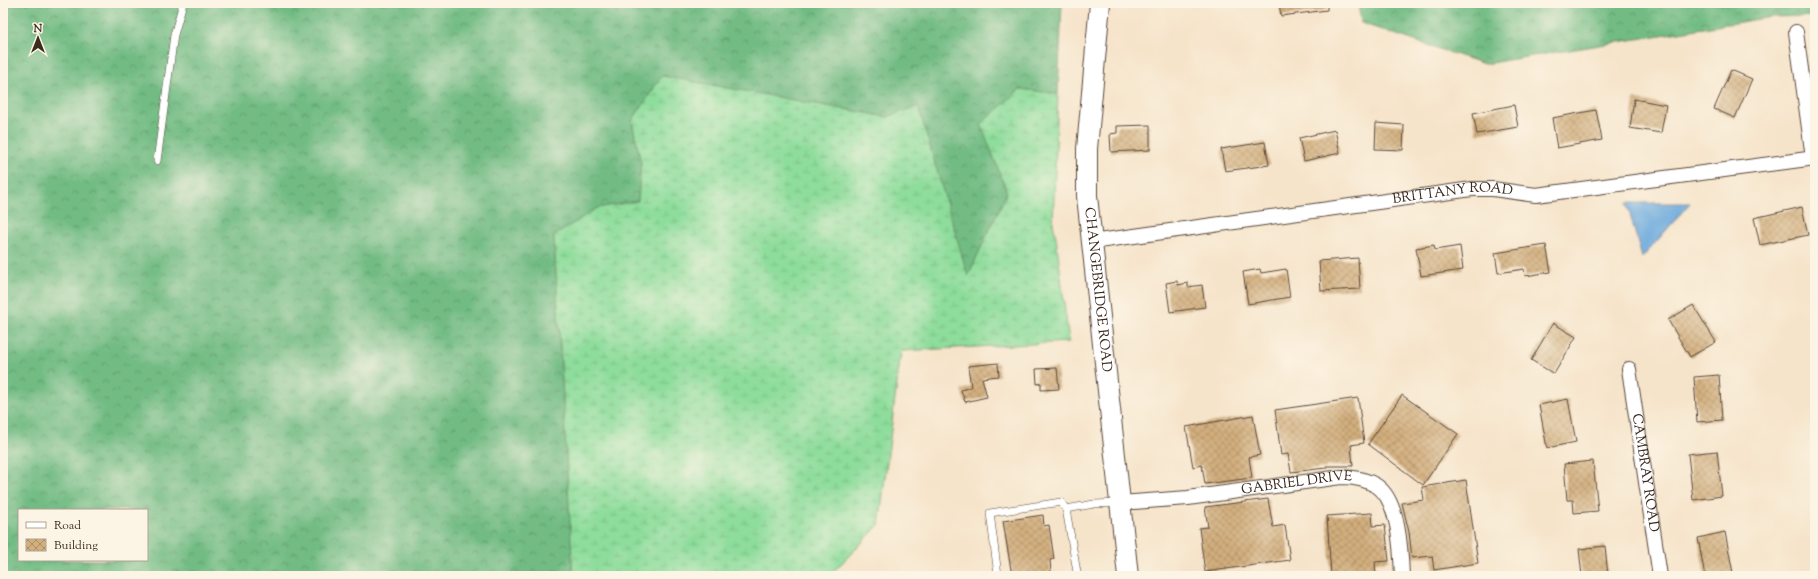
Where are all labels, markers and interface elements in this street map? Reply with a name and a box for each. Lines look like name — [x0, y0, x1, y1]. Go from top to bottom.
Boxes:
north arrow — [18, 18, 58, 58]
text: N — [33, 21, 43, 37]
street label: BRITTANY ROAD — [1391, 179, 1514, 210]
street label: CHANGEBRIDGE ROAD — [1078, 206, 1116, 373]
street label: CAMBRAY ROAD — [1626, 412, 1663, 533]
street label: GABRIEL DRIVE — [1240, 467, 1353, 501]
legend — [18, 509, 148, 561]
text: Road — [54, 517, 81, 535]
text: Building — [54, 537, 98, 555]

